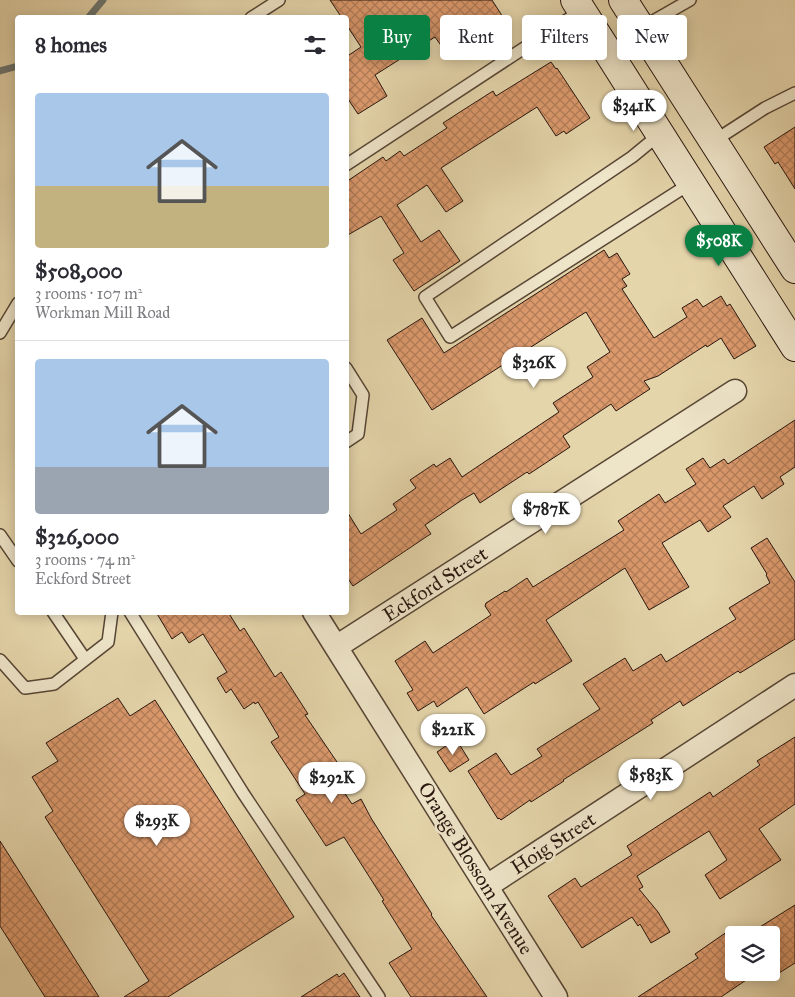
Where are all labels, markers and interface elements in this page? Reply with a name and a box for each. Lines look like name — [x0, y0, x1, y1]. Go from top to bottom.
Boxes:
chip: Buy — [364, 15, 430, 60]
chip: Rent — [440, 15, 512, 60]
chip: Filters — [522, 15, 607, 60]
chip: New — [617, 15, 687, 60]
icon: filters — [301, 31, 329, 59]
text: 8 homes — [35, 32, 107, 58]
pin: $341K — [599, 90, 669, 132]
text: $341K — [613, 96, 655, 115]
icon: home — [137, 126, 227, 216]
pin: $508K — [684, 224, 754, 267]
text: $508K — [696, 231, 742, 250]
text: $508,000 — [35, 258, 123, 284]
text: 3 rooms · 107 m² — [35, 284, 142, 303]
text: Workman Mill Road — [35, 303, 170, 322]
pin: $326K — [499, 346, 569, 389]
text: $326K — [512, 353, 556, 372]
icon: home — [137, 391, 227, 481]
pin: $787K — [511, 492, 581, 535]
text: $787K — [523, 499, 569, 518]
text: $326,000 — [35, 524, 119, 550]
street label: Eckford Street — [378, 541, 492, 627]
text: 3 rooms · 74 m² — [35, 550, 135, 569]
text: Eckford Street — [35, 569, 131, 588]
pin: $221K — [418, 714, 488, 756]
text: $221K — [432, 720, 475, 739]
pin: $583K — [616, 758, 686, 801]
pin: $292K — [297, 762, 367, 804]
text: $583K — [629, 765, 673, 784]
text: $292K — [309, 768, 355, 787]
street label: Orange Blossom Avenue — [412, 777, 539, 959]
pin: $293K — [122, 804, 192, 847]
street label: Hoig Street — [506, 807, 600, 880]
text: $293K — [135, 811, 179, 830]
map controls — [725, 926, 780, 981]
button: layers — [725, 926, 780, 981]

